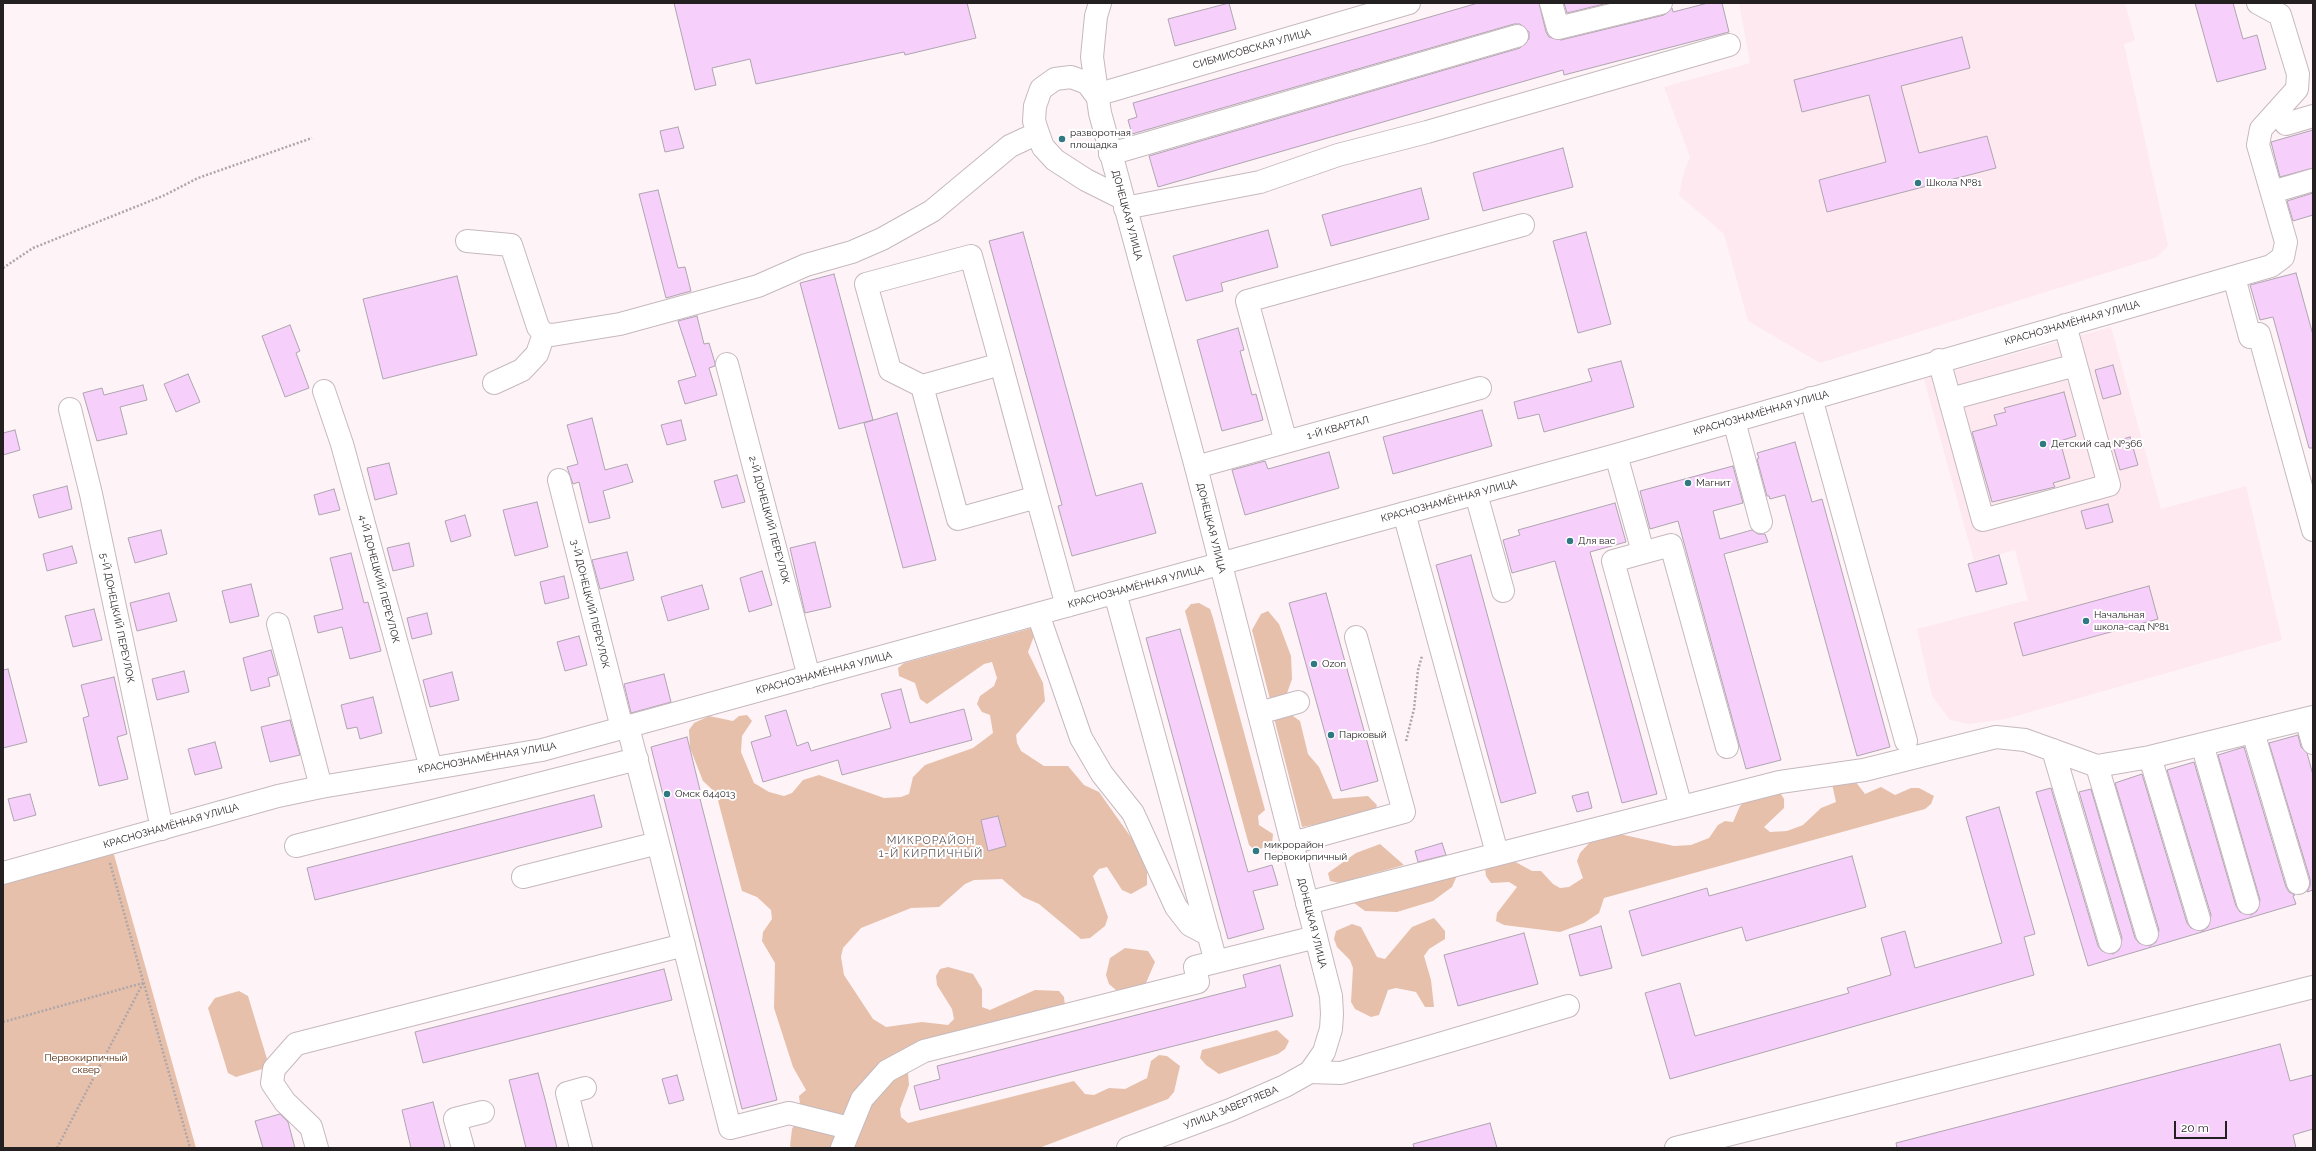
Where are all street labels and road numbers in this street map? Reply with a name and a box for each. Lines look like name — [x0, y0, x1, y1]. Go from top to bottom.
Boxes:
street label: СИБМИСОВСКАЯ УЛИЦА — [1192, 26, 1312, 72]
street label: ДОНЕЦКАЯ УЛИЦА — [1109, 169, 1145, 261]
street label: КРАСНОЗНАМЁННАЯ УЛИЦА — [2003, 298, 2141, 348]
street label: КРАСНОЗНАМЁННАЯ УЛИЦА — [1692, 388, 1830, 438]
street label: 1-Й КВАРТАЛ — [1306, 414, 1370, 442]
street label: 2-Й ДОНЕЦКИЙ ПЕРЕУЛОК — [746, 455, 792, 585]
street label: КРАСНОЗНАМЁННАЯ УЛИЦА — [1380, 477, 1518, 525]
street label: ДОНЕЦКАЯ УЛИЦА — [1194, 481, 1228, 575]
street label: 4-Й ДОНЕЦКИЙ ПЕРЕУЛОК — [356, 513, 402, 645]
street label: 3-Й ДОНЕЦКИЙ ПЕРЕУЛОК — [568, 538, 612, 670]
street label: 5-Й ДОНЕЦКИЙ ПЕРЕУЛОК — [97, 552, 137, 684]
street label: КРАСНОЗНАМЁННАЯ УЛИЦА — [1067, 563, 1205, 611]
street label: КРАСНОЗНАМЁННАЯ УЛИЦА — [755, 649, 893, 697]
street label: КРАСНОЗНАМЁННАЯ УЛИЦА — [417, 740, 557, 776]
street label: КРАСНОЗНАМЁННАЯ УЛИЦА — [102, 801, 240, 851]
street label: ДОНЕЦКАЯ УЛИЦА — [1295, 876, 1329, 970]
street label: УЛИЦА ЗАВЕРТЯЕВА — [1182, 1084, 1280, 1132]

